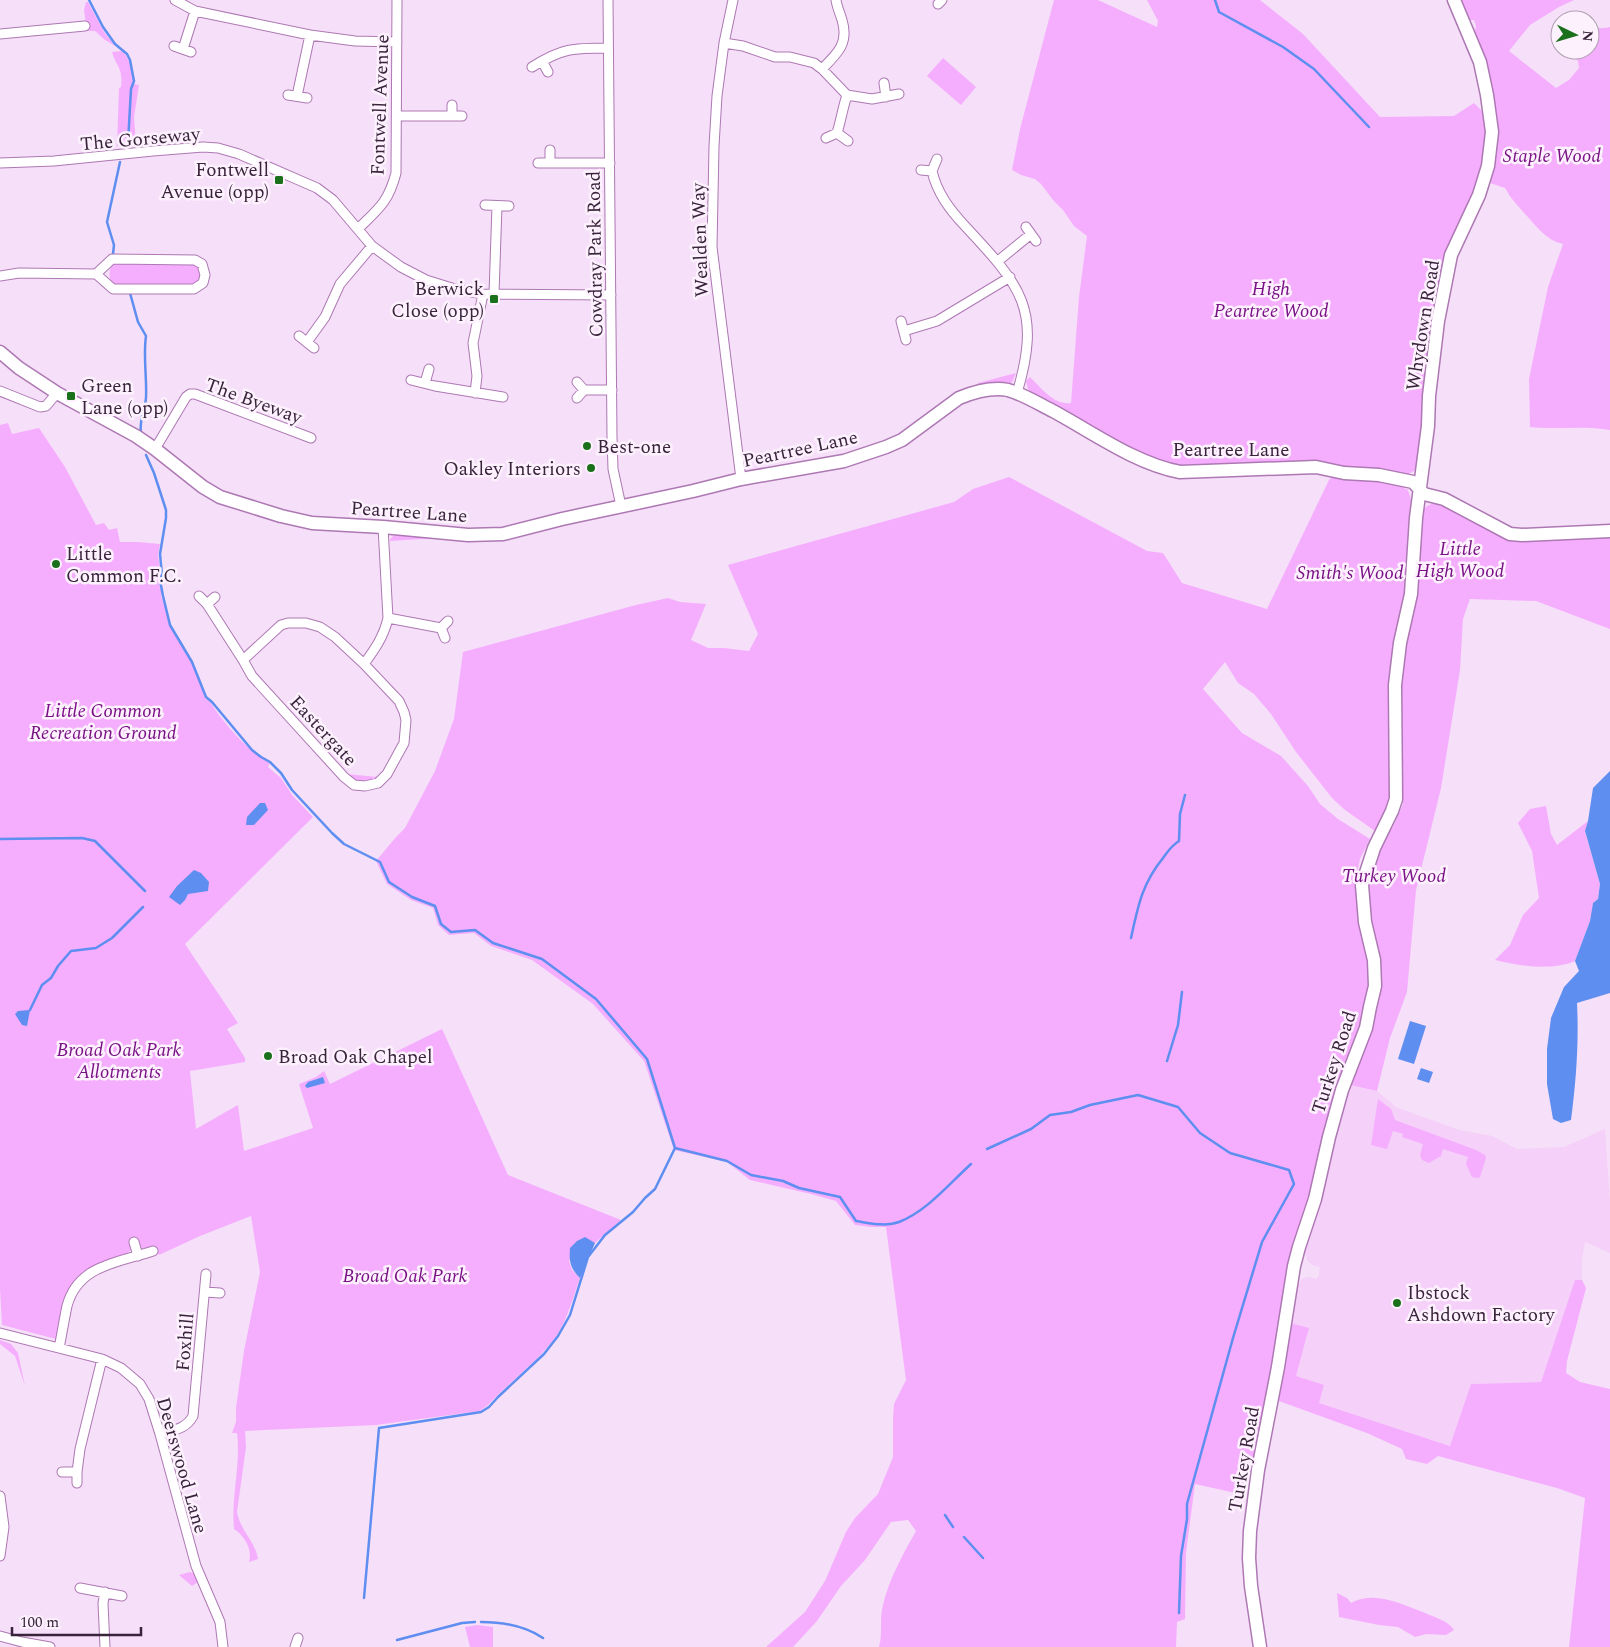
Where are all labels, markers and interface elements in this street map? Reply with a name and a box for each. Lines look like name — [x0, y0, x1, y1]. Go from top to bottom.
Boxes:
north arrow — [1550, 10, 1600, 60]
text: N — [1576, 29, 1598, 43]
street label: Fontwell Avenue — [364, 34, 397, 176]
street label: The Gorseway — [79, 120, 202, 159]
park label: Staple Wood — [1503, 142, 1601, 171]
place label: Fontwell Avenue (opp) — [161, 156, 269, 207]
street label: Cowdray Park Road — [580, 170, 611, 337]
marker: Fontwell Avenue (opp) — [273, 174, 285, 186]
street label: Wealden Way — [684, 181, 717, 298]
street label: Whydown Road — [1399, 258, 1448, 393]
place label: Berwick Close (opp) — [391, 275, 484, 326]
park label: High Peartree Wood — [1213, 275, 1329, 326]
marker: Berwick Close (opp) — [488, 293, 500, 305]
street label: The Byeway — [201, 370, 307, 433]
place label: Green Lane (opp) — [81, 372, 168, 423]
marker: Green Lane (opp) — [65, 390, 77, 402]
street label: Peartree Lane — [740, 423, 861, 476]
place label: Best-one — [597, 433, 671, 462]
street label: Peartree Lane — [1172, 436, 1290, 465]
marker: Best-one — [581, 440, 593, 452]
place label: Oakley Interiors — [444, 455, 581, 484]
marker: Oakley Interiors — [585, 462, 597, 474]
street label: Peartree Lane — [350, 494, 468, 531]
park label: Little High Wood — [1416, 535, 1505, 586]
place label: Little Common F.C. — [66, 540, 182, 591]
marker: Little Common F.C. — [50, 558, 62, 570]
park label: Smith's Wood — [1296, 559, 1404, 588]
street label: Eastergate — [282, 689, 364, 773]
park label: Little Common Recreation Ground — [29, 697, 177, 748]
park label: Turkey Wood — [1342, 862, 1446, 891]
street label: Turkey Road — [1304, 1007, 1365, 1118]
park label: Broad Oak Park Allotments — [57, 1036, 182, 1087]
place label: Broad Oak Chapel — [278, 1043, 433, 1072]
marker: Broad Oak Chapel — [262, 1050, 274, 1062]
park label: Broad Oak Park — [343, 1262, 468, 1291]
place label: Ibstock Ashdown Factory — [1407, 1279, 1556, 1330]
marker: Ibstock Ashdown Factory — [1391, 1297, 1403, 1309]
street label: Foxhill — [168, 1312, 202, 1373]
street label: Deerswood Lane — [148, 1394, 215, 1537]
street label: Turkey Road — [1221, 1404, 1268, 1514]
scale bar — [12, 1604, 141, 1636]
text: 100 m — [20, 1611, 59, 1634]

